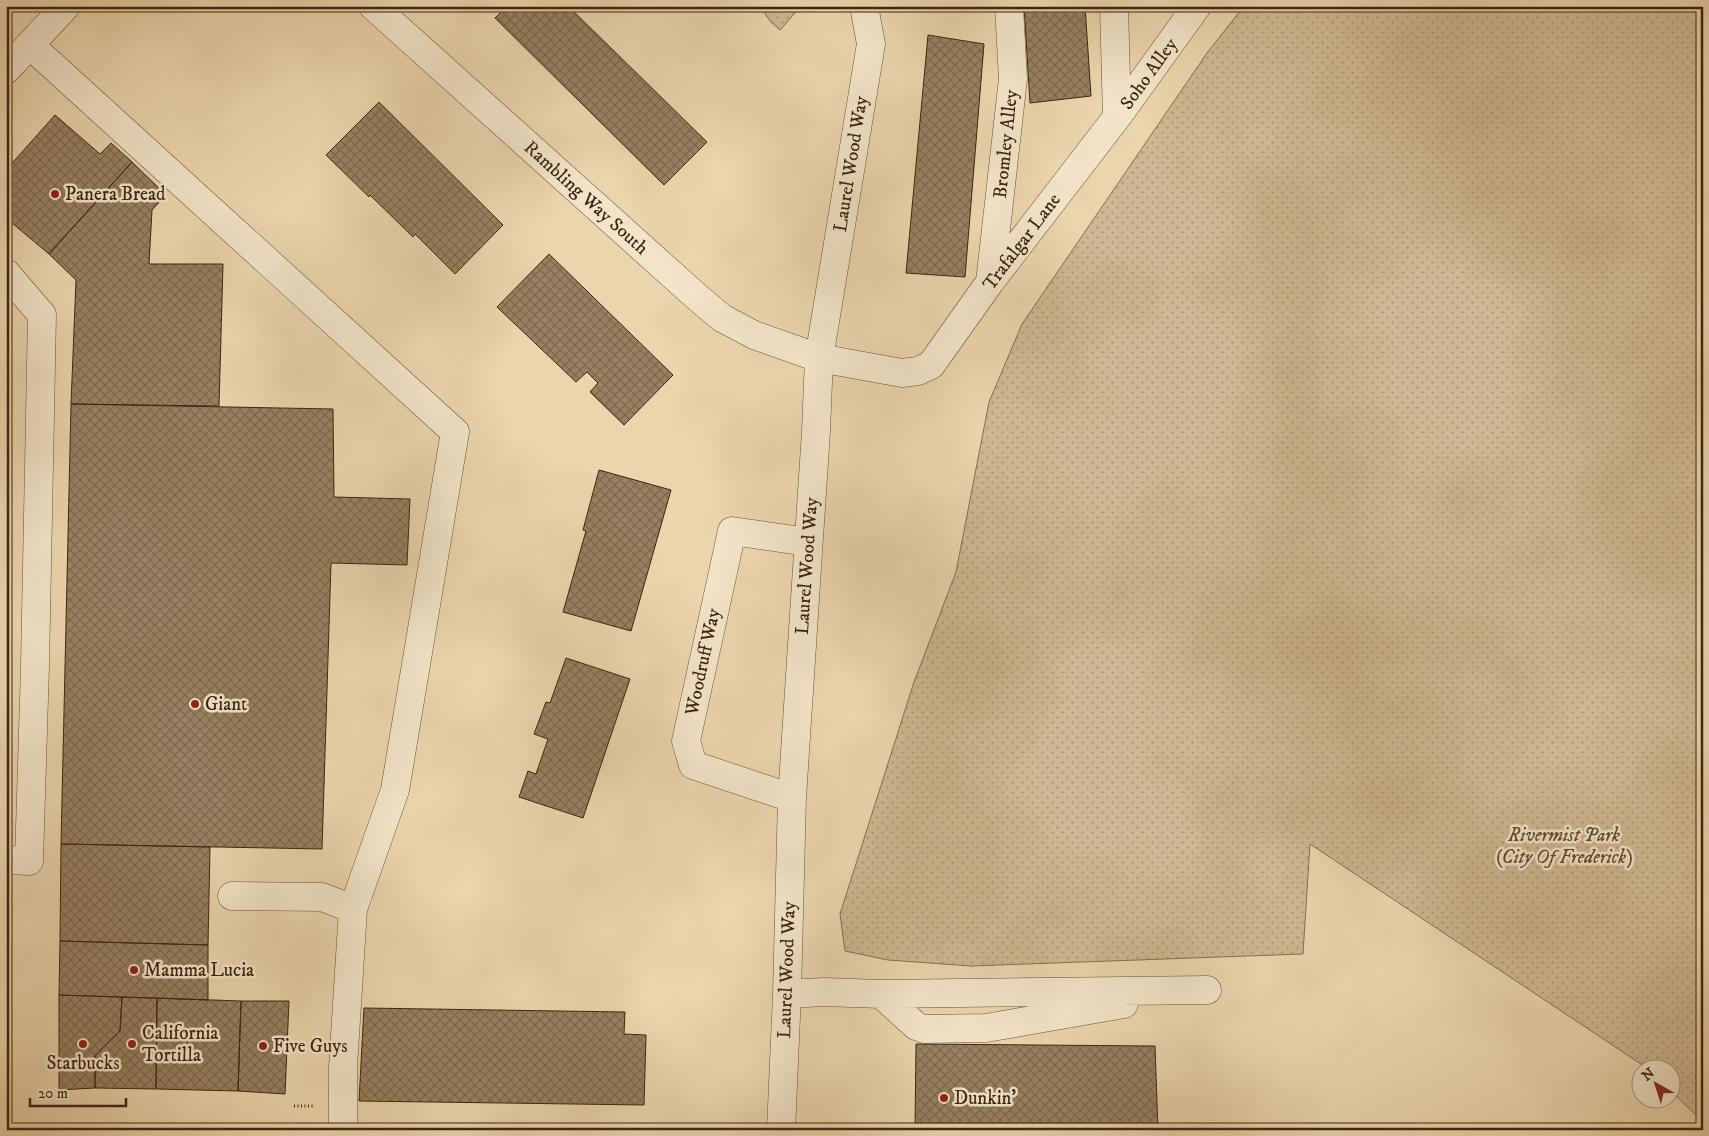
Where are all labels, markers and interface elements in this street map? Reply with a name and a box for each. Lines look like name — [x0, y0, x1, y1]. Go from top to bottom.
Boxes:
street label: Soho Alley — [1115, 33, 1183, 114]
street label: Bromley Alley — [989, 87, 1023, 200]
street label: Laurel Wood Way — [829, 93, 873, 234]
street label: Rambling Way South — [519, 136, 653, 260]
place label: Panera Bread — [65, 183, 166, 206]
marker: Panera Bread — [49, 188, 61, 200]
street label: Trafalgar Lane — [978, 189, 1066, 295]
street label: Laurel Wood Way — [791, 496, 823, 635]
street label: Woodruff Way — [680, 606, 726, 718]
place label: Giant — [205, 693, 247, 716]
marker: Giant — [189, 698, 201, 710]
park label: Rivermist Park (City Of Frederick) — [1496, 824, 1632, 869]
street label: Laurel Wood Way — [773, 900, 801, 1039]
place label: Mamma Lucia — [144, 959, 254, 982]
marker: Mamma Lucia — [128, 964, 140, 976]
place label: California Tortilla — [142, 1022, 218, 1067]
place label: Five Guys — [273, 1035, 348, 1058]
marker: Starbucks — [77, 1038, 89, 1050]
marker: California Tortilla — [126, 1038, 138, 1050]
marker: Five Guys — [257, 1040, 269, 1052]
place label: Starbucks — [46, 1052, 120, 1075]
north arrow — [1632, 1058, 1682, 1108]
text: N — [1638, 1064, 1659, 1085]
scale bar — [30, 1076, 126, 1108]
text: 20 m — [38, 1084, 68, 1103]
place label: Dunkin' — [954, 1087, 1016, 1110]
marker: Dunkin' — [938, 1092, 950, 1104]

